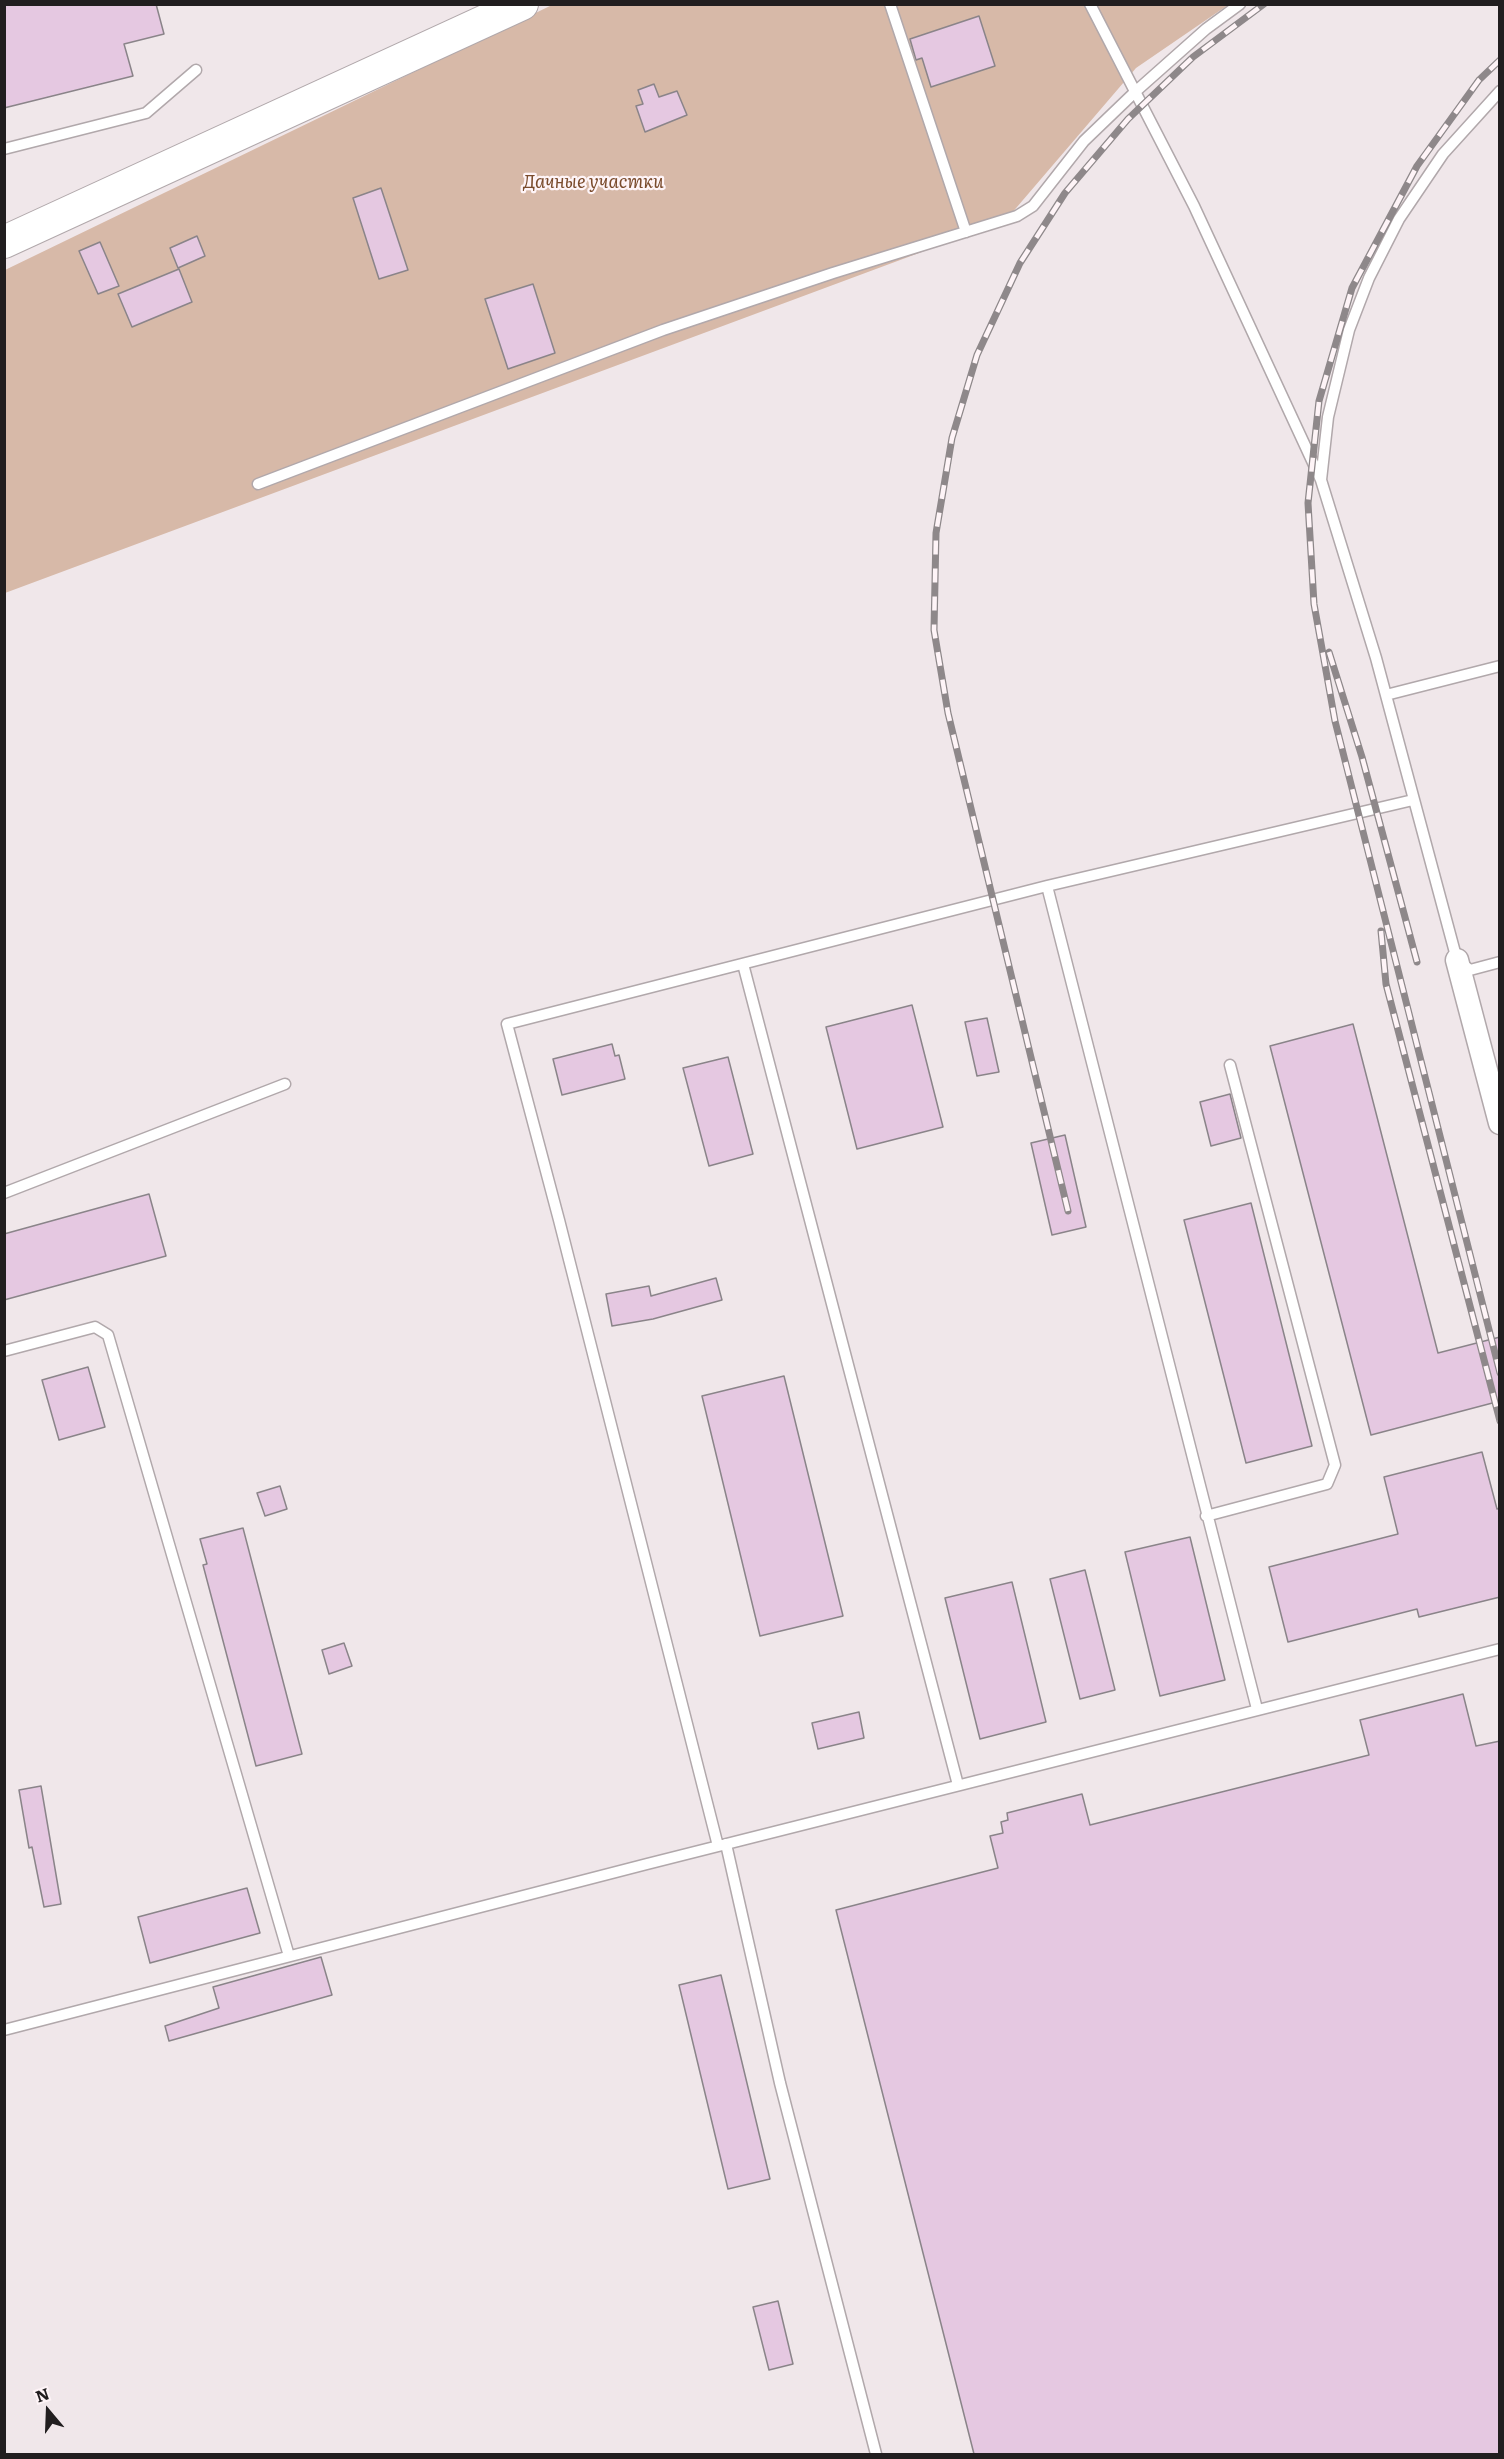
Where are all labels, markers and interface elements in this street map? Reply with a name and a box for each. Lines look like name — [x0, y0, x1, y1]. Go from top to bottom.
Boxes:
park label: Дачные участки — [522, 172, 664, 194]
text: N — [32, 2380, 52, 2408]
north arrow — [18, 2381, 78, 2441]

